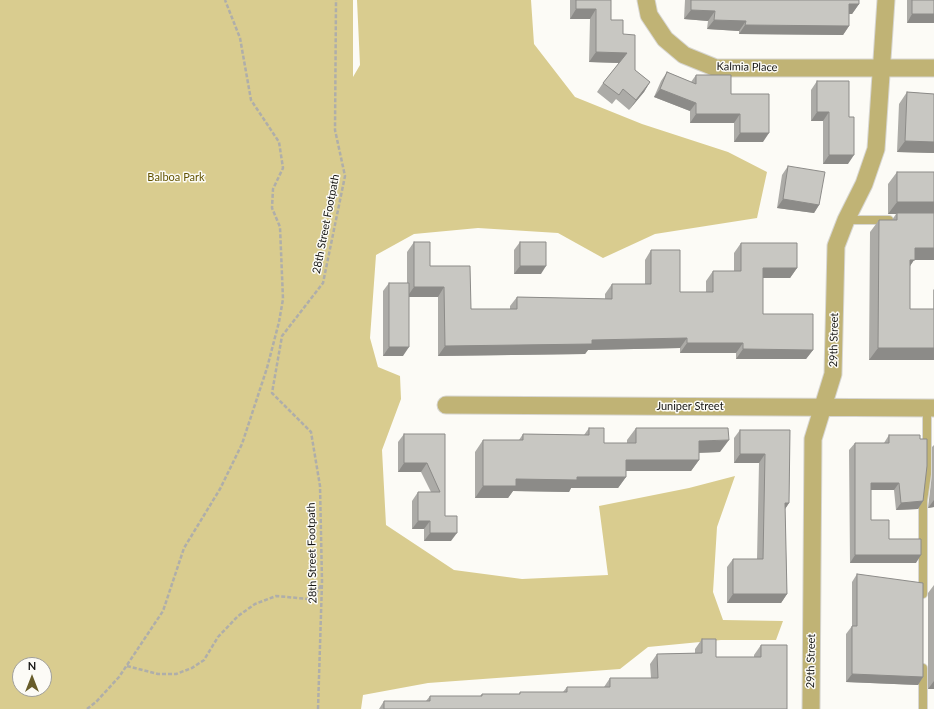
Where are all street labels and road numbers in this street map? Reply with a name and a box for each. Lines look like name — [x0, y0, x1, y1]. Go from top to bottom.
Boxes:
street label: Kalmia Place — [716, 60, 778, 74]
street label: 28th Street Footpath — [310, 173, 342, 275]
street label: 29th Street — [827, 313, 841, 367]
street label: Juniper Street — [656, 399, 724, 413]
street label: 28th Street Footpath — [305, 502, 319, 604]
street label: 29th Street — [804, 634, 818, 688]

